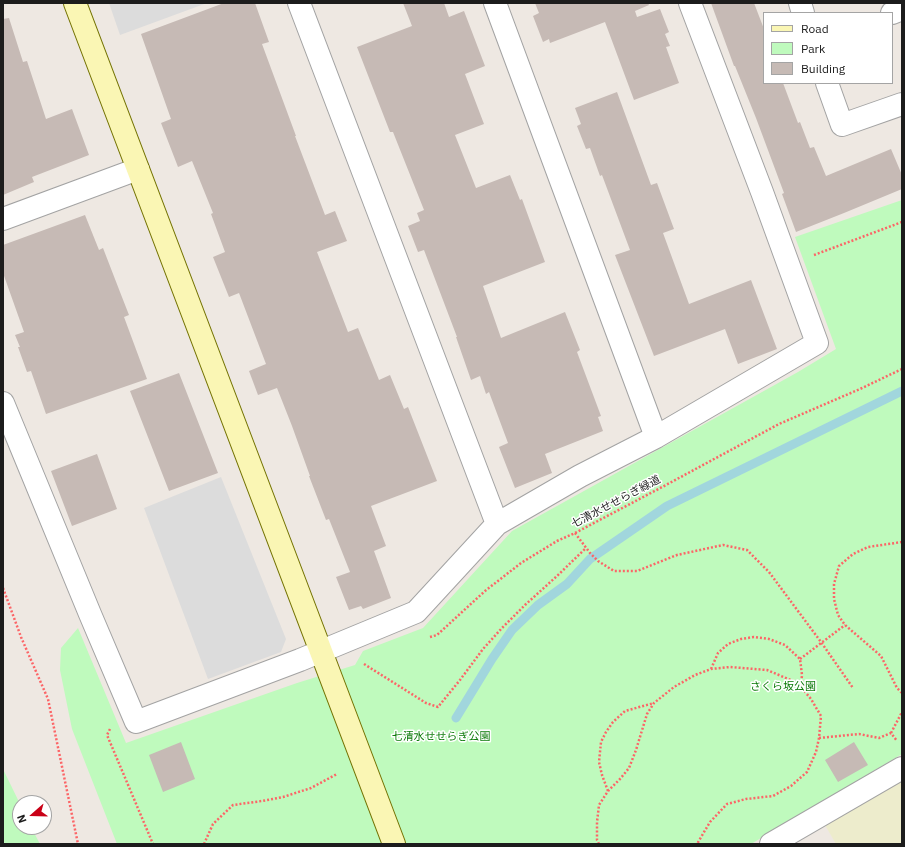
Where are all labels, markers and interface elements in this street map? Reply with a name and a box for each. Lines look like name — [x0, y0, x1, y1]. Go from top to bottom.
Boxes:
legend — [763, 12, 893, 84]
text: Road — [801, 21, 829, 36]
text: Park — [801, 41, 825, 56]
text: Building — [801, 61, 845, 76]
street label: 七清水せせらぎ緑道 — [569, 473, 663, 531]
park label: さくら坂公園 — [750, 680, 816, 694]
park label: 七清水せせらぎ公園 — [392, 730, 490, 744]
north arrow — [12, 795, 52, 835]
text: N — [14, 813, 30, 825]

